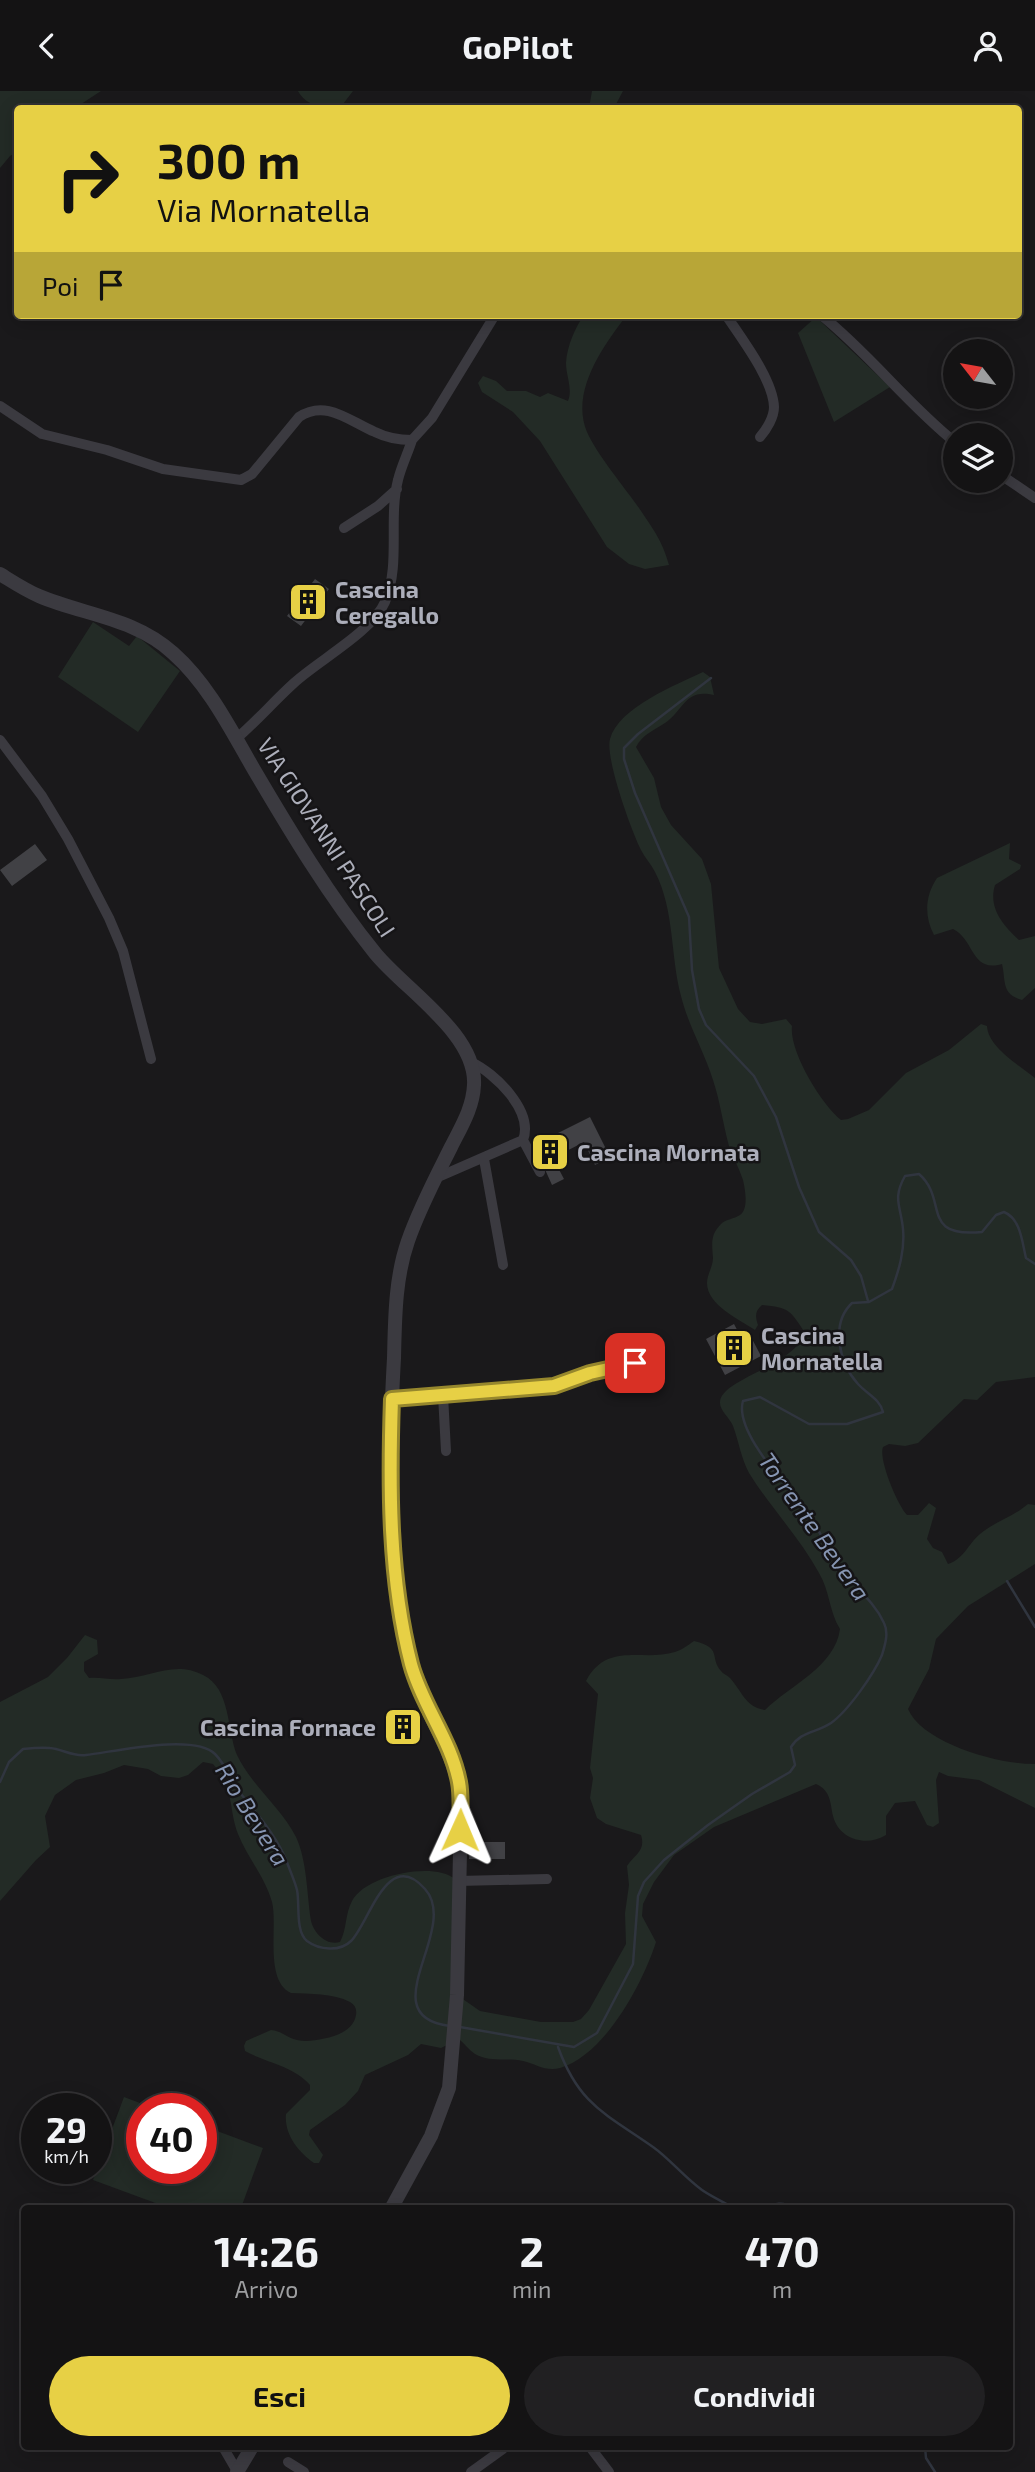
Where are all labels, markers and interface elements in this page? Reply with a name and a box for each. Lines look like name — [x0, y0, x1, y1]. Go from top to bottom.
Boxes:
icon: back — [28, 27, 66, 65]
text: GoPilot — [462, 27, 573, 65]
icon: person — [969, 27, 1007, 65]
text: 300 m — [157, 130, 300, 189]
icon: right — [42, 133, 133, 224]
text: Via Mornatella — [157, 190, 370, 228]
icon: arrive — [92, 266, 130, 304]
text: Poi — [42, 270, 78, 301]
north arrow — [943, 339, 1013, 409]
map controls — [943, 339, 1013, 493]
button: layers — [943, 423, 1013, 493]
place label: Cascina Ceregallo — [335, 575, 439, 629]
building icon: Cascina Ceregallo — [287, 581, 329, 623]
street label: VIA GIOVANNI PASCOLI — [252, 732, 402, 942]
building icon: Cascina Mornata — [529, 1131, 571, 1173]
place label: Cascina Mornata — [577, 1138, 760, 1166]
place label: Cascina Mornatella — [761, 1321, 883, 1375]
building icon: Cascina Mornatella — [713, 1327, 755, 1369]
pin — [605, 1333, 665, 1393]
icon: arrive — [616, 1344, 654, 1382]
water label: Torrente Bevera — [753, 1446, 877, 1606]
building icon: Cascina Fornace — [382, 1706, 424, 1748]
place label: Cascina Fornace — [200, 1713, 376, 1741]
water label: Rio Bevera — [210, 1757, 296, 1871]
position arrow — [423, 1793, 497, 1867]
speed limit sign: 40 — [126, 2093, 217, 2184]
text: 29 — [46, 2108, 87, 2150]
text: km/h — [44, 2145, 89, 2167]
text: 14:26 — [214, 2225, 319, 2275]
text: 2 — [520, 2225, 544, 2275]
text: 470 — [744, 2225, 820, 2275]
text: Arrivo — [235, 2275, 298, 2303]
text: min — [512, 2275, 551, 2303]
text: m — [772, 2275, 792, 2303]
button: Esci — [49, 2356, 510, 2436]
button: Condividi — [524, 2356, 985, 2436]

